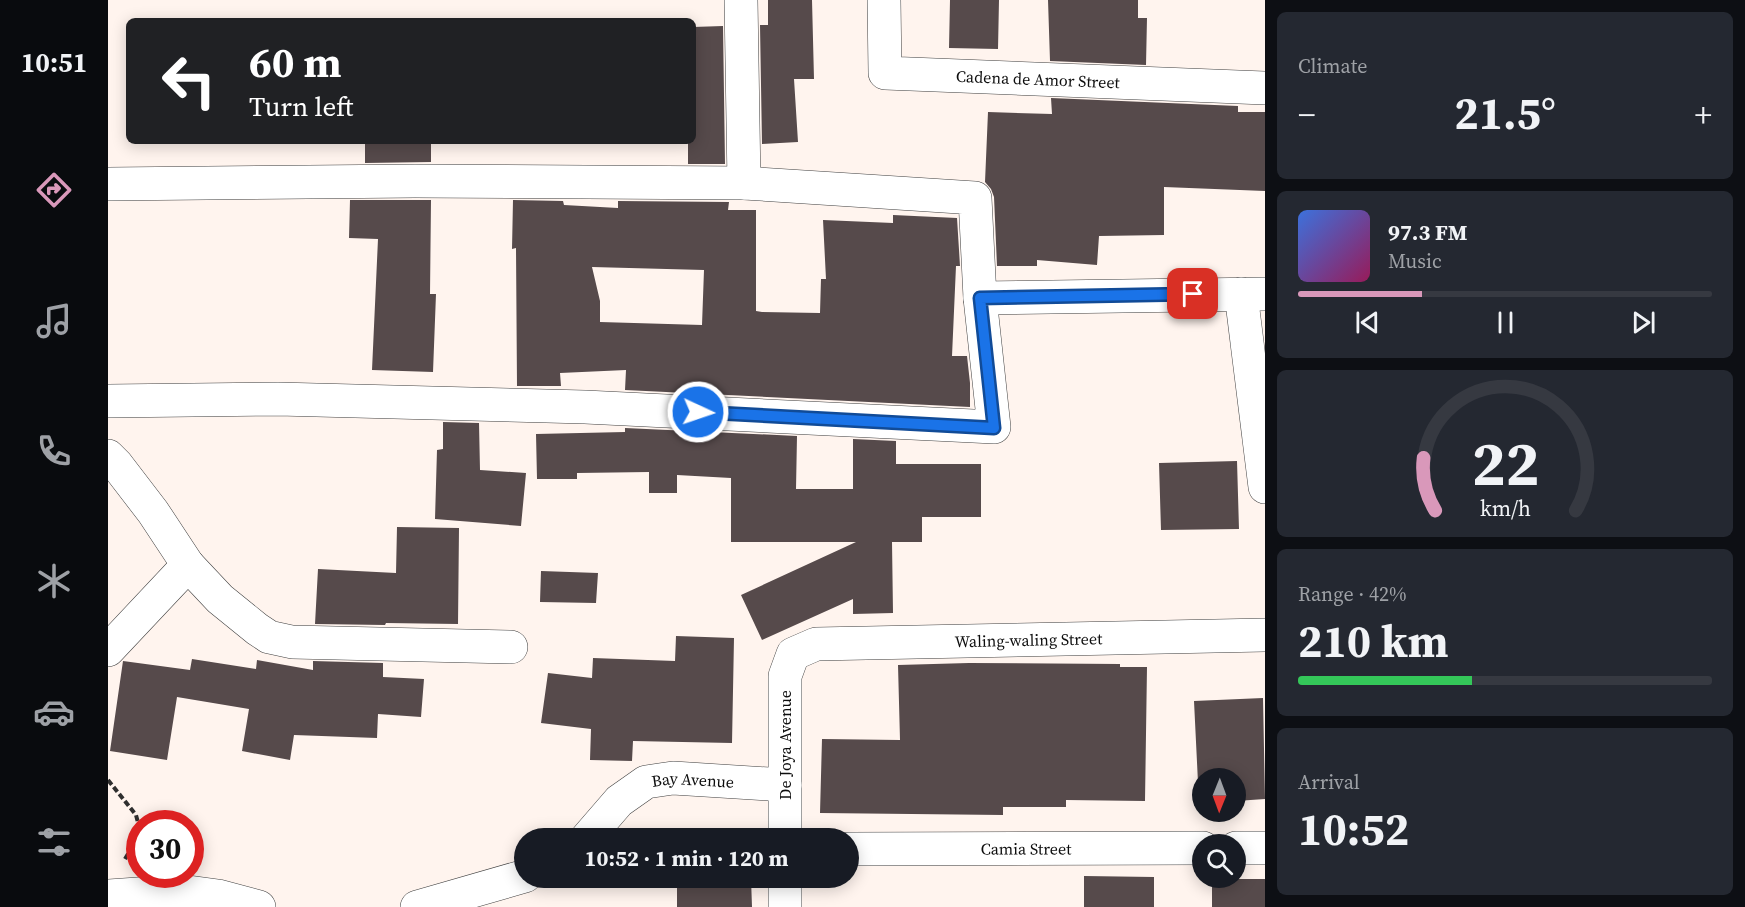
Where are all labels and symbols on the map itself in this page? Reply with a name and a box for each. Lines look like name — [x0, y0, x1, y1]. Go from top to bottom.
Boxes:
street label: Cadena de Amor Street — [956, 65, 1121, 93]
pin — [1167, 268, 1218, 319]
position arrow — [666, 380, 730, 444]
street label: Waling-waling Street — [954, 627, 1103, 652]
street label: De Joya Avenue — [774, 690, 796, 800]
street label: Bay Avenue — [650, 767, 735, 793]
north arrow — [1192, 768, 1246, 822]
speed limit sign: 30 — [126, 810, 204, 888]
street label: Camia Street — [981, 837, 1072, 860]

